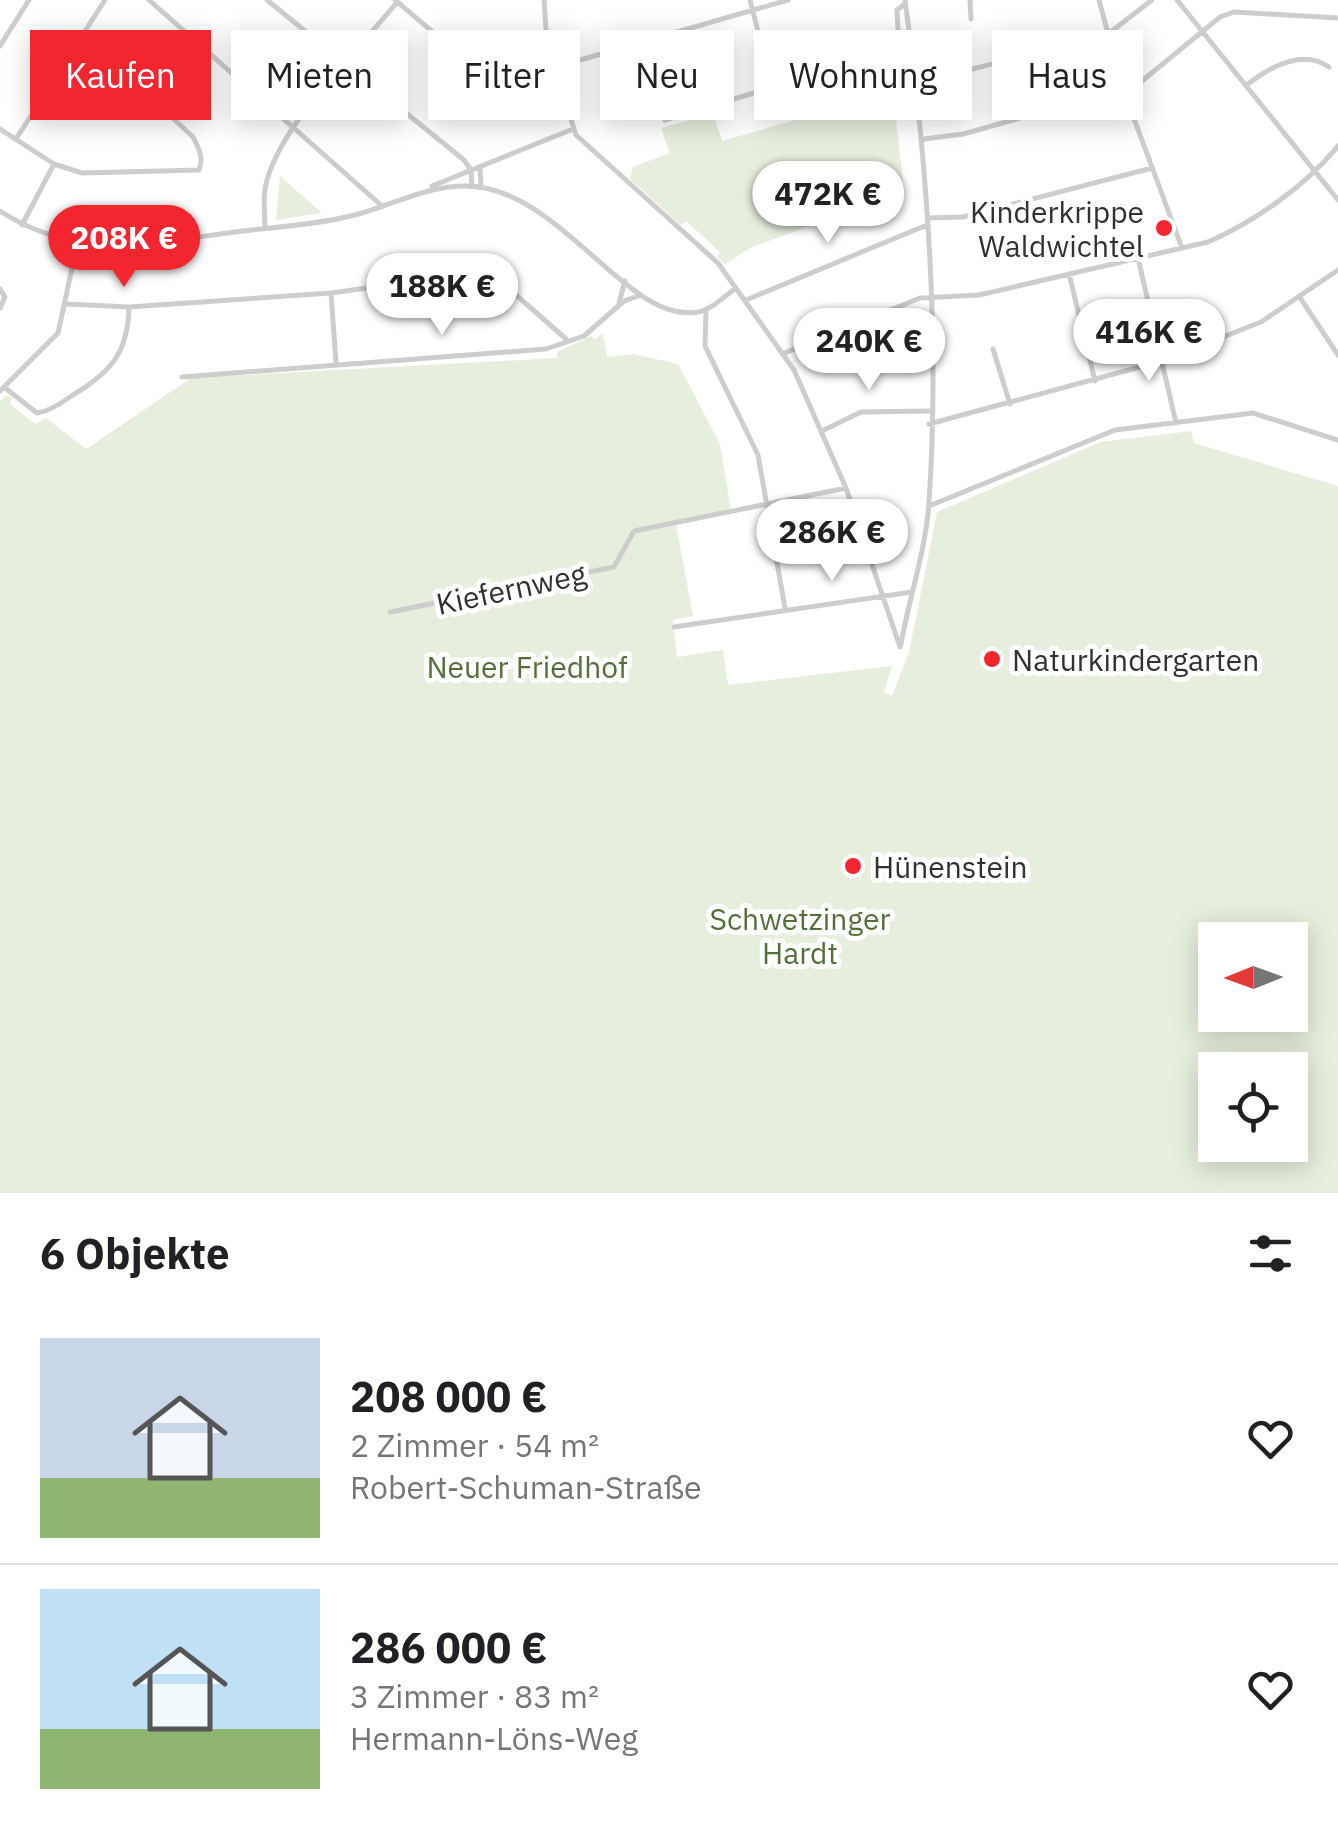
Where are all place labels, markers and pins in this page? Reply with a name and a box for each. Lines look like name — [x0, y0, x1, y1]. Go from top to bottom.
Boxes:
pin: 472K € — [747, 161, 909, 246]
place label: Kinderkrippe Waldwichtel — [970, 192, 1144, 265]
pin: 208K € — [43, 205, 205, 290]
marker: Kinderkrippe Waldwichtel — [1153, 217, 1175, 239]
pin: 188K € — [361, 253, 523, 338]
pin: 416K € — [1068, 299, 1230, 384]
pin: 240K € — [788, 308, 950, 393]
pin: 286K € — [751, 499, 913, 584]
place label: Naturkindergarten — [1012, 640, 1259, 679]
marker: Naturkindergarten — [981, 648, 1003, 670]
place label: Hünenstein — [873, 847, 1028, 886]
marker: Hünenstein — [842, 855, 864, 877]

